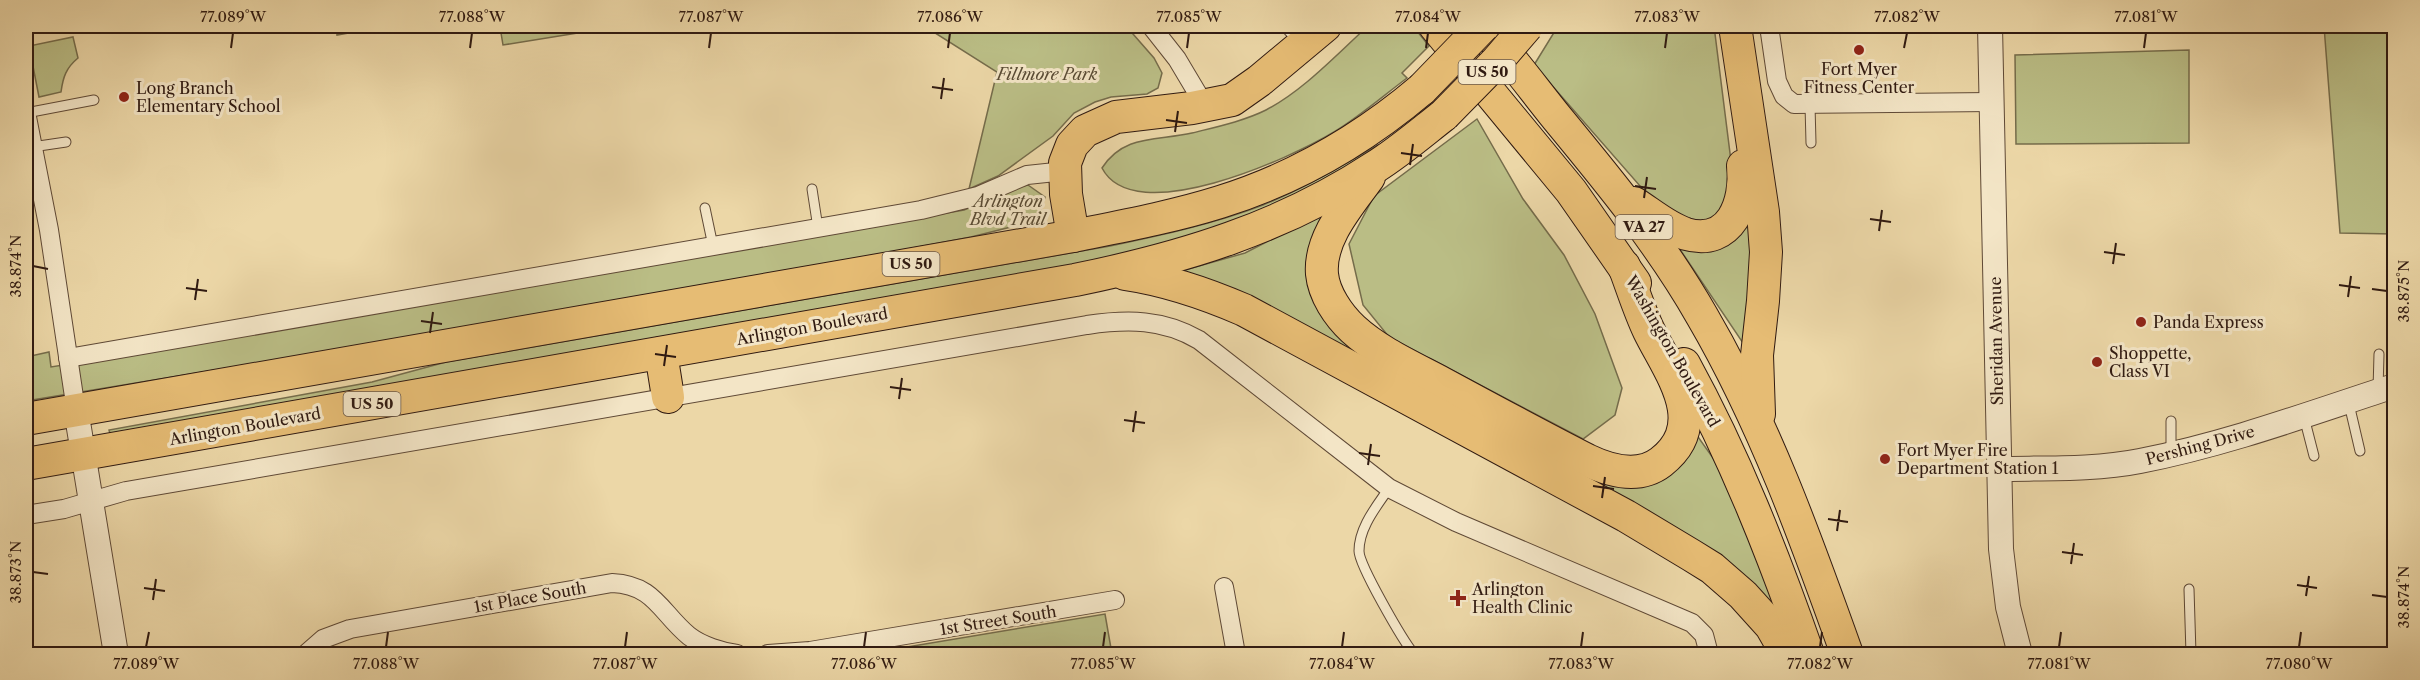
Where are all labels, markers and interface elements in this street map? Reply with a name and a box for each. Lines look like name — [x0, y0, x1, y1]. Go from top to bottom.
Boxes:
text: 77.089°W — [200, 7, 267, 26]
text: 77.088°W — [439, 7, 506, 26]
text: 77.087°W — [679, 7, 744, 26]
text: 77.086°W — [917, 7, 984, 26]
text: 77.085°W — [1156, 7, 1222, 26]
text: 77.084°W — [1395, 7, 1462, 26]
text: 77.083°W — [1634, 7, 1700, 26]
text: 77.082°W — [1874, 7, 1941, 26]
text: 77.081°W — [2114, 7, 2178, 26]
marker: Fort Myer Fitness Center — [1852, 43, 1866, 57]
place label: Fort Myer Fitness Center — [1804, 59, 1915, 97]
road number: US 50 — [1458, 60, 1516, 84]
park label: Fillmore Park — [995, 64, 1098, 84]
place label: Long Branch Elementary School — [136, 78, 281, 116]
marker: Long Branch Elementary School — [117, 90, 131, 104]
park label: Arlington Blvd Trail — [968, 191, 1048, 229]
road number: VA 27 — [1616, 215, 1672, 239]
text: 38.874°N — [6, 235, 25, 297]
road number: US 50 — [882, 252, 940, 276]
text: 38.875°N — [2394, 260, 2413, 322]
street label: Washington Boulevard — [1621, 271, 1725, 431]
street label: Sheridan Avenue — [1985, 276, 2007, 406]
street label: Arlington Boulevard — [734, 303, 890, 349]
place label: Panda Express — [2153, 312, 2264, 332]
marker: Panda Express — [2134, 315, 2148, 329]
place label: Shoppette, Class VI — [2109, 343, 2192, 381]
marker: Shoppette, Class VI — [2090, 355, 2104, 369]
road number: US 50 — [344, 392, 400, 416]
street label: Arlington Boulevard — [167, 403, 323, 449]
street label: Pershing Drive — [2143, 421, 2257, 469]
place label: Fort Myer Fire Department Station 1 — [1897, 440, 2059, 478]
marker: Fort Myer Fire Department Station 1 — [1878, 452, 1892, 466]
text: 38.873°N — [6, 541, 25, 604]
text: 38.874°N — [2394, 566, 2413, 628]
street label: 1st Place South — [472, 577, 588, 617]
place label: Arlington Health Clinic — [1471, 579, 1573, 617]
marker: Arlington Health Clinic — [1449, 589, 1467, 607]
street label: 1st Street South — [938, 601, 1058, 639]
text: 77.089°W — [113, 654, 180, 673]
text: 77.088°W — [353, 654, 420, 673]
text: 77.087°W — [593, 654, 658, 673]
text: 77.086°W — [831, 654, 898, 673]
text: 77.085°W — [1070, 654, 1136, 673]
text: 77.084°W — [1309, 654, 1376, 673]
text: 77.083°W — [1548, 654, 1614, 673]
text: 77.082°W — [1787, 654, 1854, 673]
text: 77.081°W — [2027, 654, 2091, 673]
text: 77.080°W — [2266, 654, 2333, 673]

